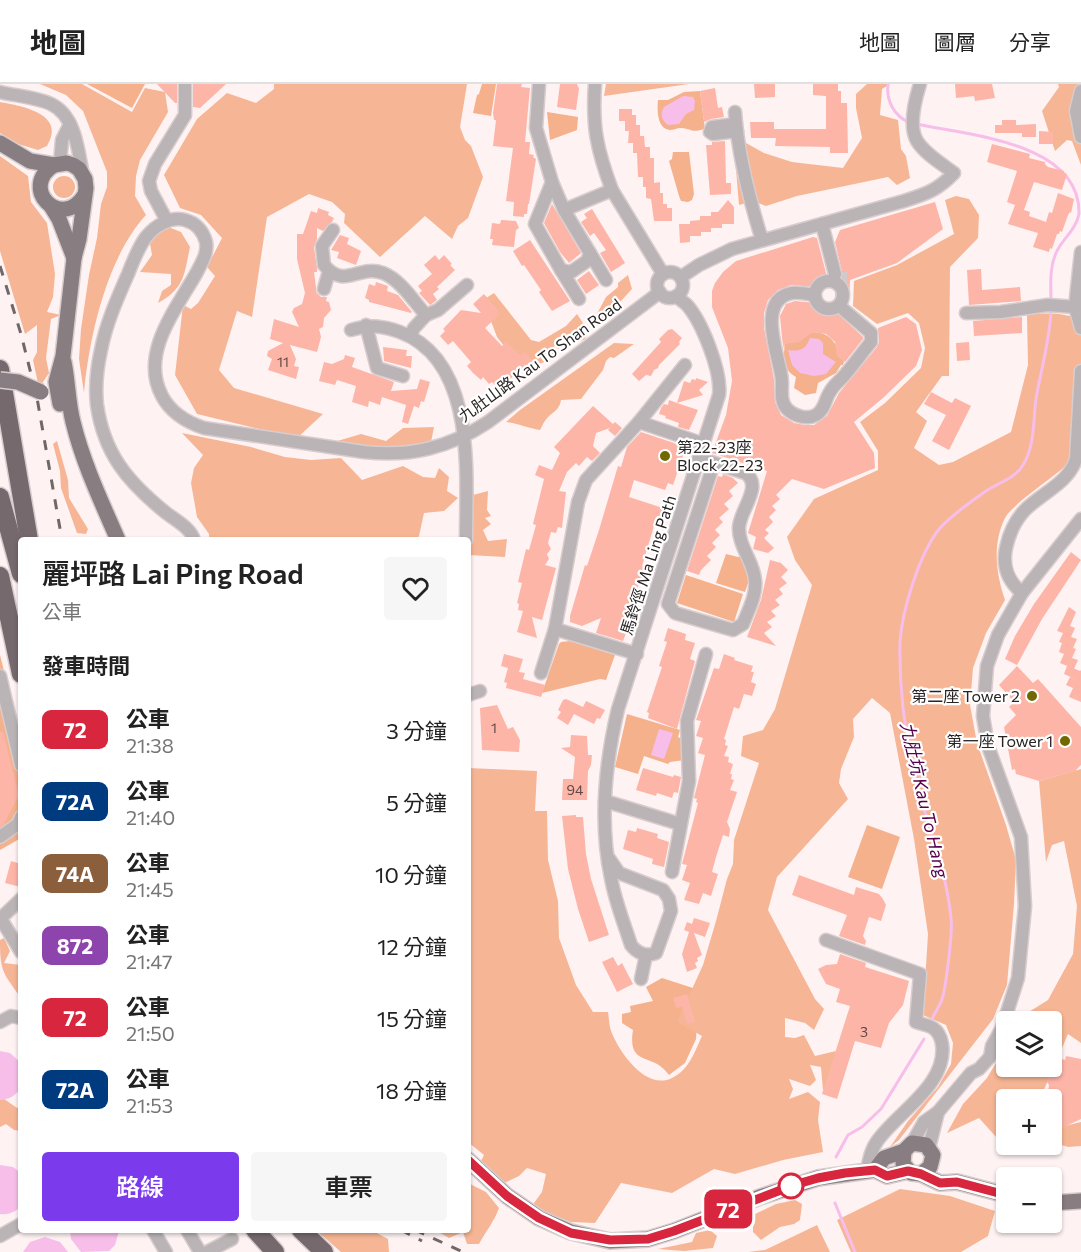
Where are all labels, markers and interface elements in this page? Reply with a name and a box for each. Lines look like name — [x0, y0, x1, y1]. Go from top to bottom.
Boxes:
text: 地圖 — [30, 25, 86, 59]
text: 地圖 — [859, 29, 901, 54]
text: 圖層 — [934, 29, 976, 54]
text: 分享 — [1009, 29, 1051, 54]
street label: 九肚山路 Kau To Shan Road — [455, 294, 625, 425]
house number: 11 — [277, 353, 289, 370]
place label: 第22-23座 Block 22-23 — [677, 437, 763, 474]
marker: 第22-23座 Block 22-23 — [658, 449, 672, 463]
street label: 馬鈴徑 Ma Ling Path — [616, 492, 679, 637]
text: 麗坪路 Lai Ping Road — [42, 556, 304, 590]
button: heart — [384, 557, 447, 620]
text: 公車 — [42, 599, 82, 623]
text: 發車時間 — [42, 652, 130, 679]
place label: 第二座 Tower 2 — [911, 686, 1020, 705]
marker: 第二座 Tower 2 — [1025, 689, 1039, 703]
text: 公車 — [126, 705, 170, 732]
text: 72 — [63, 717, 87, 742]
text: 3 分鐘 — [386, 717, 447, 744]
house number: 1 — [491, 719, 497, 736]
water label: 九肚坑 Kau To Hang — [896, 719, 954, 881]
place label: 第一座 Tower 1 — [946, 731, 1053, 750]
text: 21:38 — [126, 733, 174, 757]
marker: 第一座 Tower 1 — [1058, 734, 1072, 748]
text: 公車 — [126, 777, 170, 804]
house number: 94 — [567, 781, 584, 798]
text: 72A — [56, 789, 94, 814]
text: 5 分鐘 — [386, 789, 447, 816]
text: 21:40 — [126, 805, 175, 829]
text: 公車 — [126, 849, 170, 876]
text: 74A — [56, 861, 94, 886]
text: 10 分鐘 — [375, 861, 447, 888]
text: 21:45 — [126, 877, 174, 901]
text: 公車 — [126, 921, 170, 948]
text: 872 — [57, 933, 93, 958]
text: 12 分鐘 — [377, 933, 447, 960]
text: 21:47 — [126, 949, 173, 973]
text: 公車 — [126, 993, 170, 1020]
text: 72 — [63, 1005, 87, 1030]
text: 15 分鐘 — [377, 1005, 447, 1032]
map controls — [996, 1011, 1062, 1233]
button: layers — [996, 1011, 1062, 1077]
text: 21:50 — [126, 1021, 175, 1045]
house number: 3 — [860, 1023, 868, 1040]
text: 公車 — [126, 1065, 170, 1092]
text: 72A — [56, 1077, 94, 1102]
text: 18 分鐘 — [376, 1077, 447, 1104]
button: + — [996, 1089, 1062, 1155]
text: 21:53 — [126, 1093, 173, 1117]
button: 路線 — [42, 1152, 239, 1221]
button: 車票 — [251, 1152, 447, 1221]
button: − — [996, 1167, 1062, 1233]
unlabelled marker — [778, 1173, 804, 1199]
line badge: 72 — [701, 1190, 755, 1228]
text: 72 — [716, 1197, 740, 1222]

